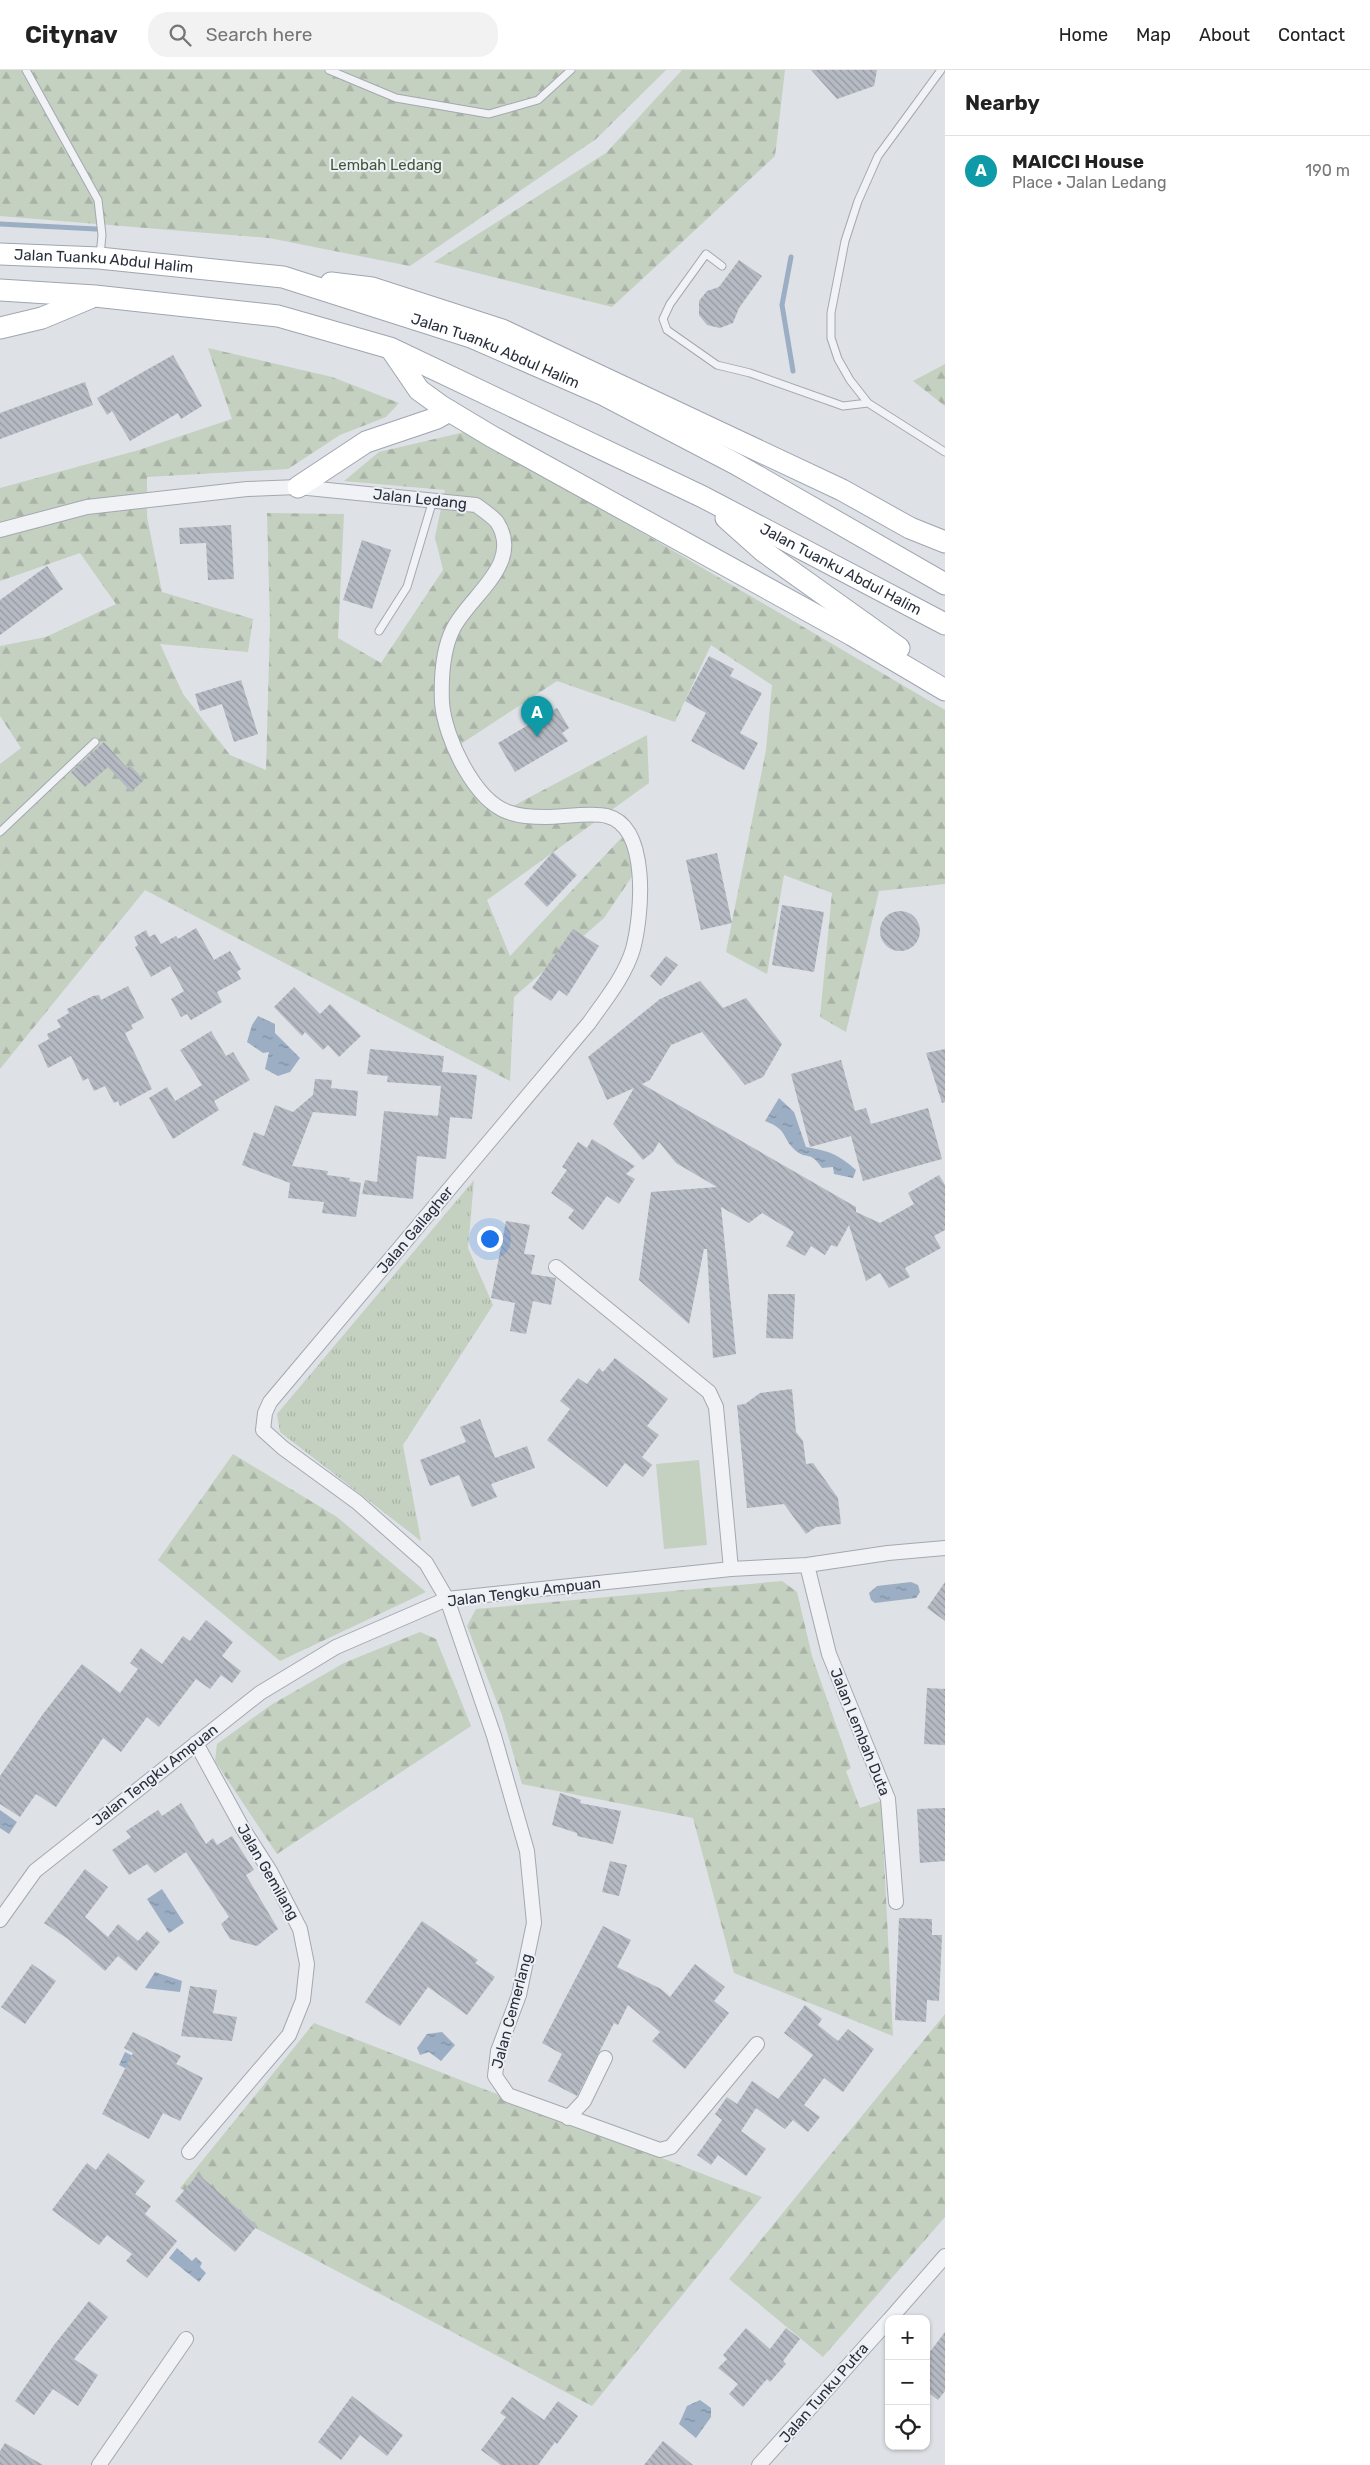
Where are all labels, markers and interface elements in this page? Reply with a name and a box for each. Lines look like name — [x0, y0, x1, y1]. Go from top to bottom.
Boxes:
search box — [148, 12, 498, 57]
text: Citynav — [25, 21, 118, 49]
icon: search — [166, 21, 194, 49]
text: Search here — [206, 23, 312, 46]
text: Home — [1059, 24, 1108, 46]
text: Map — [1136, 24, 1171, 46]
text: About — [1199, 24, 1250, 46]
text: Contact — [1278, 24, 1345, 46]
text: Nearby — [965, 90, 1040, 115]
text: MAICCI House — [1012, 150, 1144, 173]
park label: Lembah Ledang — [330, 156, 442, 174]
text: A — [975, 161, 987, 180]
text: 190 m — [1305, 161, 1350, 180]
text: Place · Jalan Ledang — [1012, 173, 1167, 192]
street label: Jalan Tuanku Abdul Halim — [14, 246, 194, 277]
street label: Jalan Tuanku Abdul Halim — [409, 309, 582, 392]
street label: Jalan Ledang — [372, 485, 468, 513]
street label: Jalan Tuanku Abdul Halim — [757, 520, 925, 619]
pin: A — [521, 696, 553, 737]
street label: Jalan Gallagher — [373, 1182, 457, 1277]
your location — [477, 1226, 503, 1252]
street label: Jalan Tengku Ampuan — [446, 1574, 602, 1610]
street label: Jalan Lembah Duta — [826, 1666, 894, 1798]
street label: Jalan Tengku Ampuan — [89, 1720, 221, 1830]
street label: Jalan Gemilang — [233, 1821, 303, 1923]
street label: Jalan Cemerlang — [488, 1952, 536, 2070]
map controls — [885, 2315, 930, 2450]
button: + — [885, 2315, 930, 2360]
street label: Jalan Tunku Putra — [776, 2339, 872, 2447]
button: − — [885, 2360, 930, 2405]
button: locate — [885, 2405, 930, 2450]

